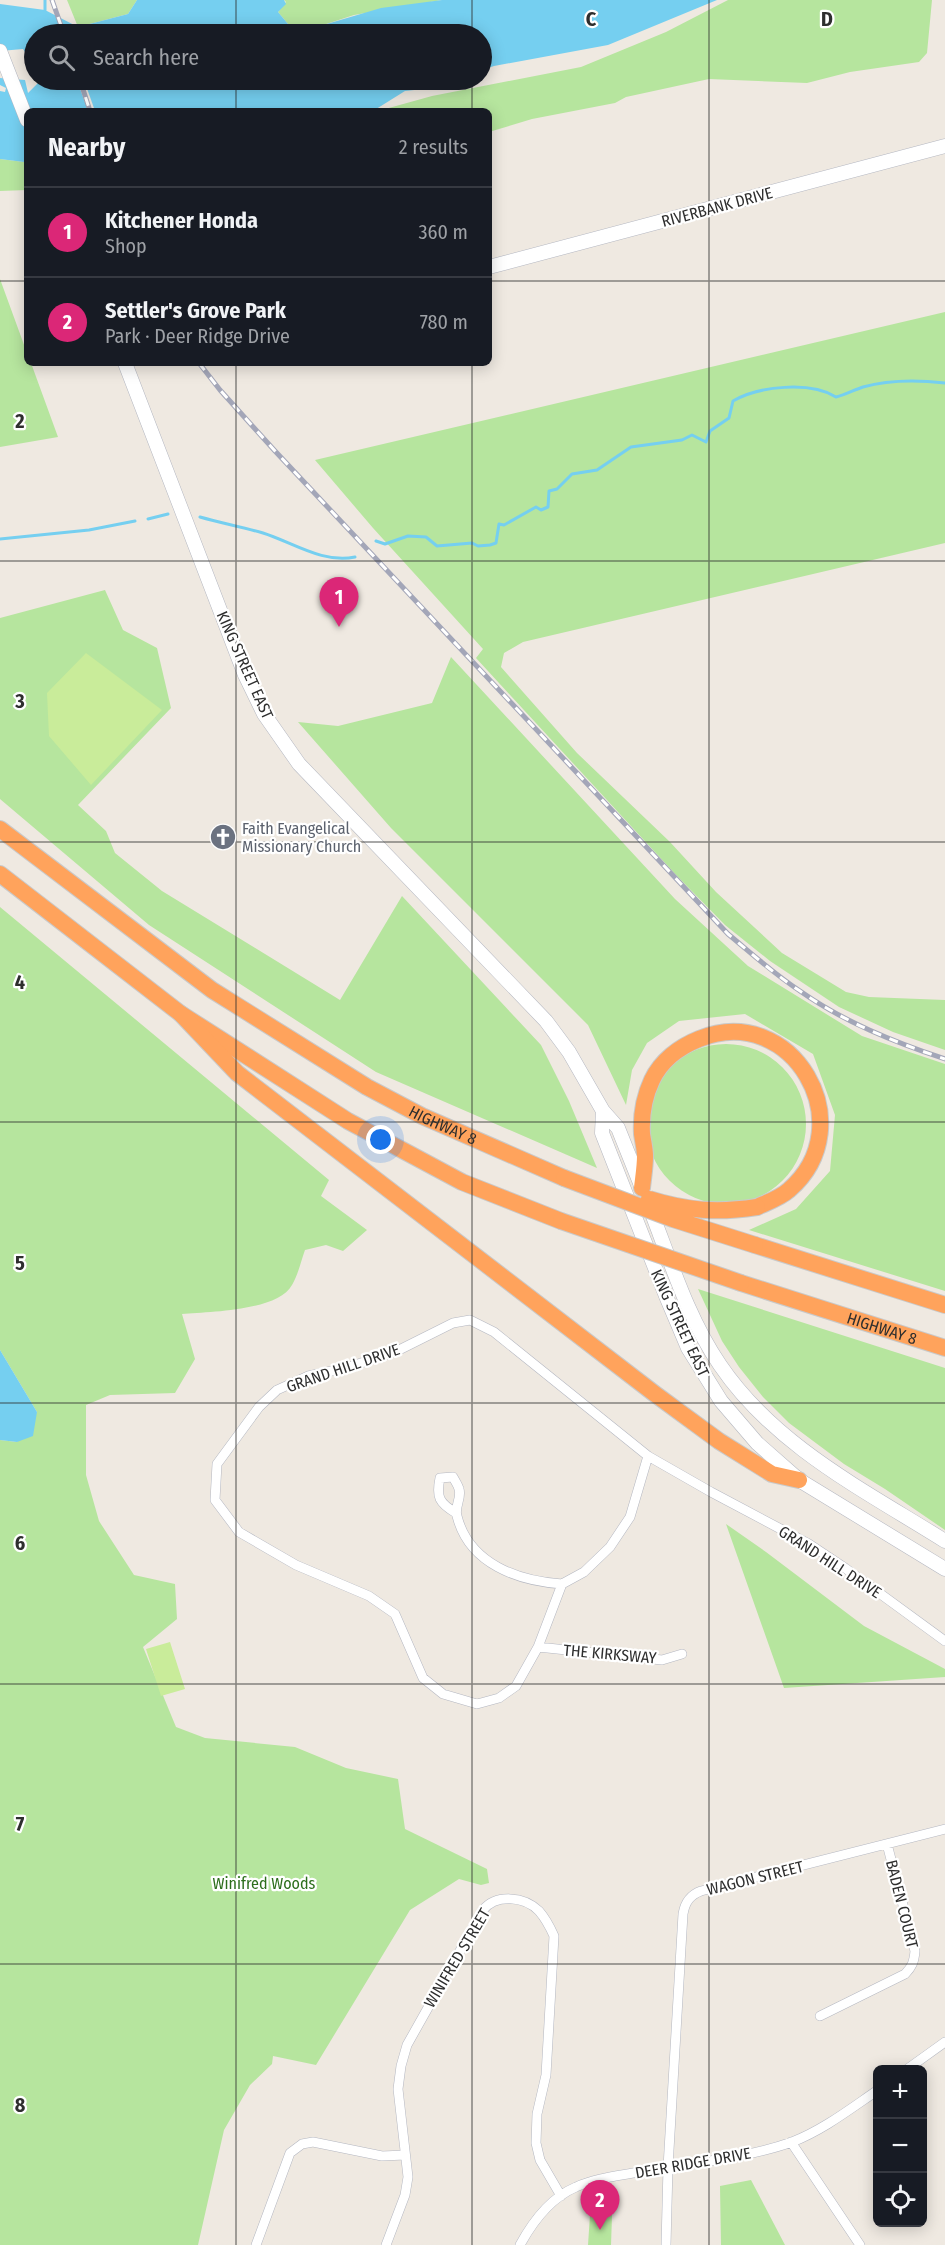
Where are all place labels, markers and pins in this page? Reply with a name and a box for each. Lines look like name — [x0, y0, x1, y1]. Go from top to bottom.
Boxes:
pin: 1 — [320, 578, 358, 627]
place label: Faith Evangelical Missionary Church — [242, 819, 361, 856]
church icon: Faith Evangelical Missionary Church — [208, 822, 238, 852]
pin: 2 — [580, 2180, 620, 2230]

